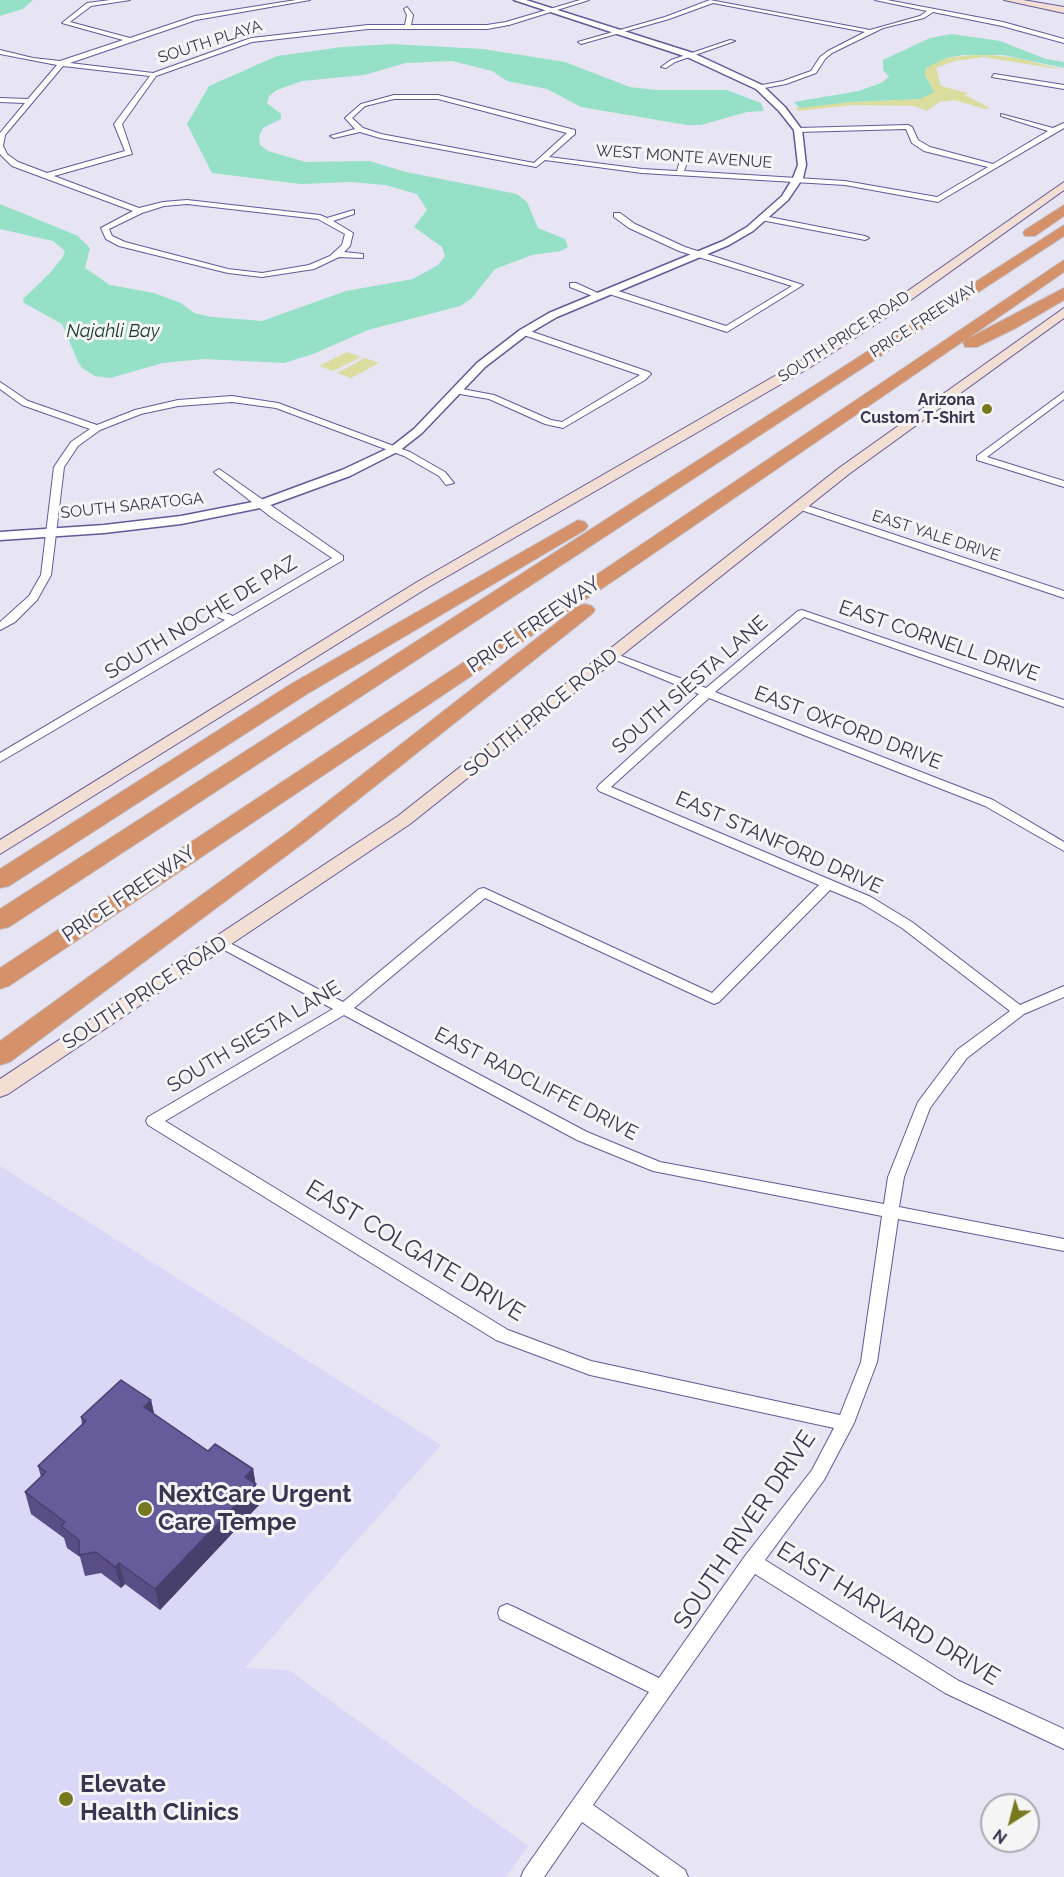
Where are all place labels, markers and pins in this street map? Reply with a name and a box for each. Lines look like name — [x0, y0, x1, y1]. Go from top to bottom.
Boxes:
place label: Arizona Custom T-Shirt — [860, 390, 975, 428]
marker: Arizona Custom T-Shirt — [980, 402, 994, 416]
place label: NextCare Urgent Care Tempe — [158, 1481, 351, 1537]
marker: NextCare Urgent Care Tempe — [136, 1500, 154, 1518]
place label: Elevate Health Clinics — [80, 1771, 239, 1827]
marker: Elevate Health Clinics — [57, 1790, 75, 1808]

